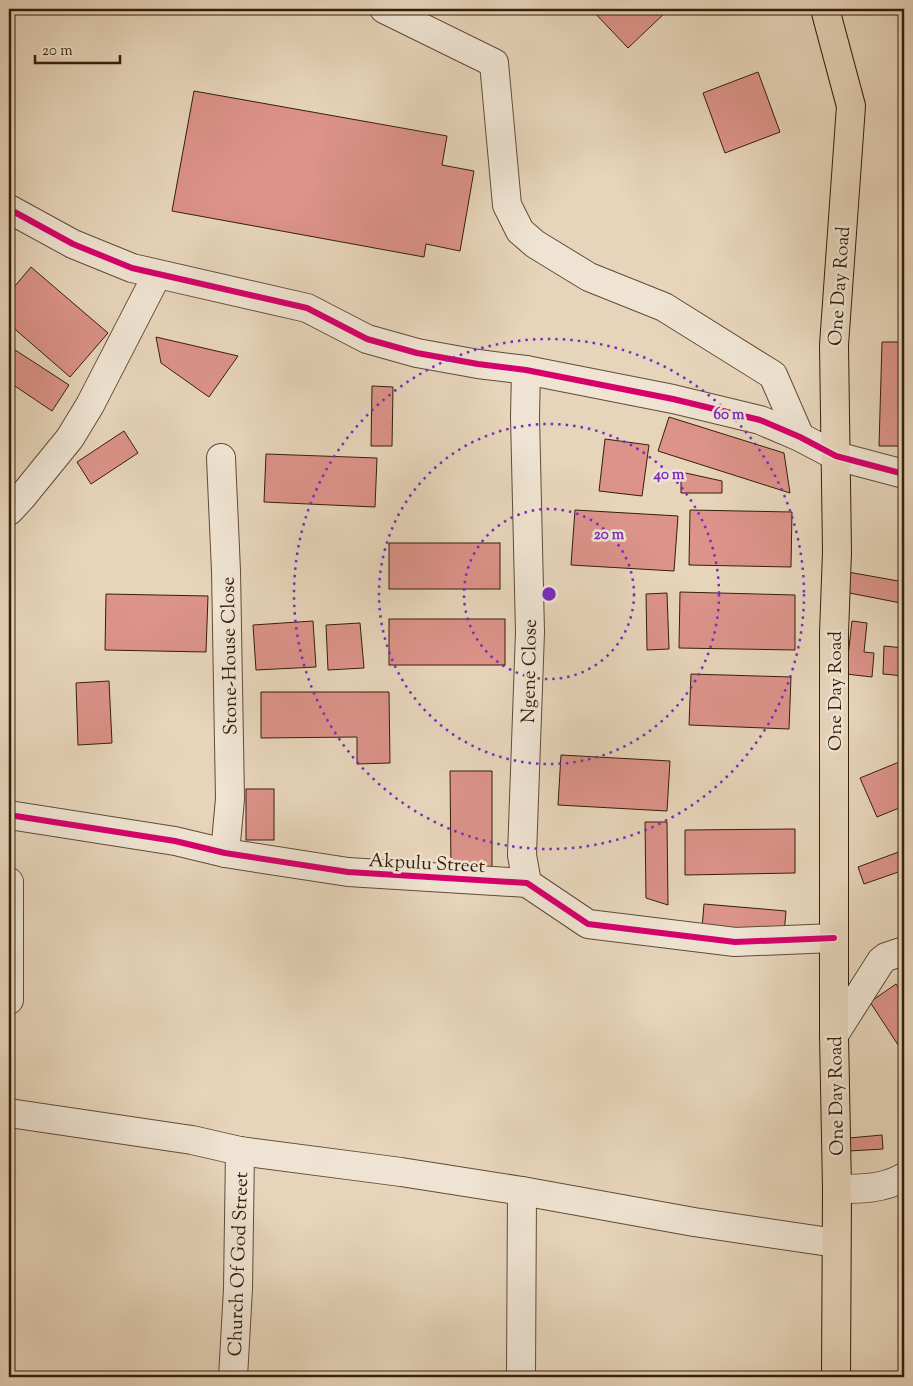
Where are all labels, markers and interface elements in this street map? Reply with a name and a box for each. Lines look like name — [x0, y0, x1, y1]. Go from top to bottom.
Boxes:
scale bar — [35, 32, 120, 64]
text: 20 m — [42, 41, 73, 62]
street label: One Day Road — [823, 225, 858, 347]
text: 60 m — [714, 405, 745, 426]
text: 40 m — [653, 465, 685, 486]
text: 20 m — [594, 525, 625, 546]
street label: Stone-House Close — [216, 576, 245, 735]
centre of rings — [540, 585, 558, 603]
street label: Ngene Close — [516, 619, 545, 723]
street label: One Day Road — [823, 631, 850, 751]
street label: Akpulu Street — [368, 848, 486, 881]
street label: One Day Road — [823, 1036, 852, 1156]
street label: Church Of God Street — [223, 1171, 256, 1357]

